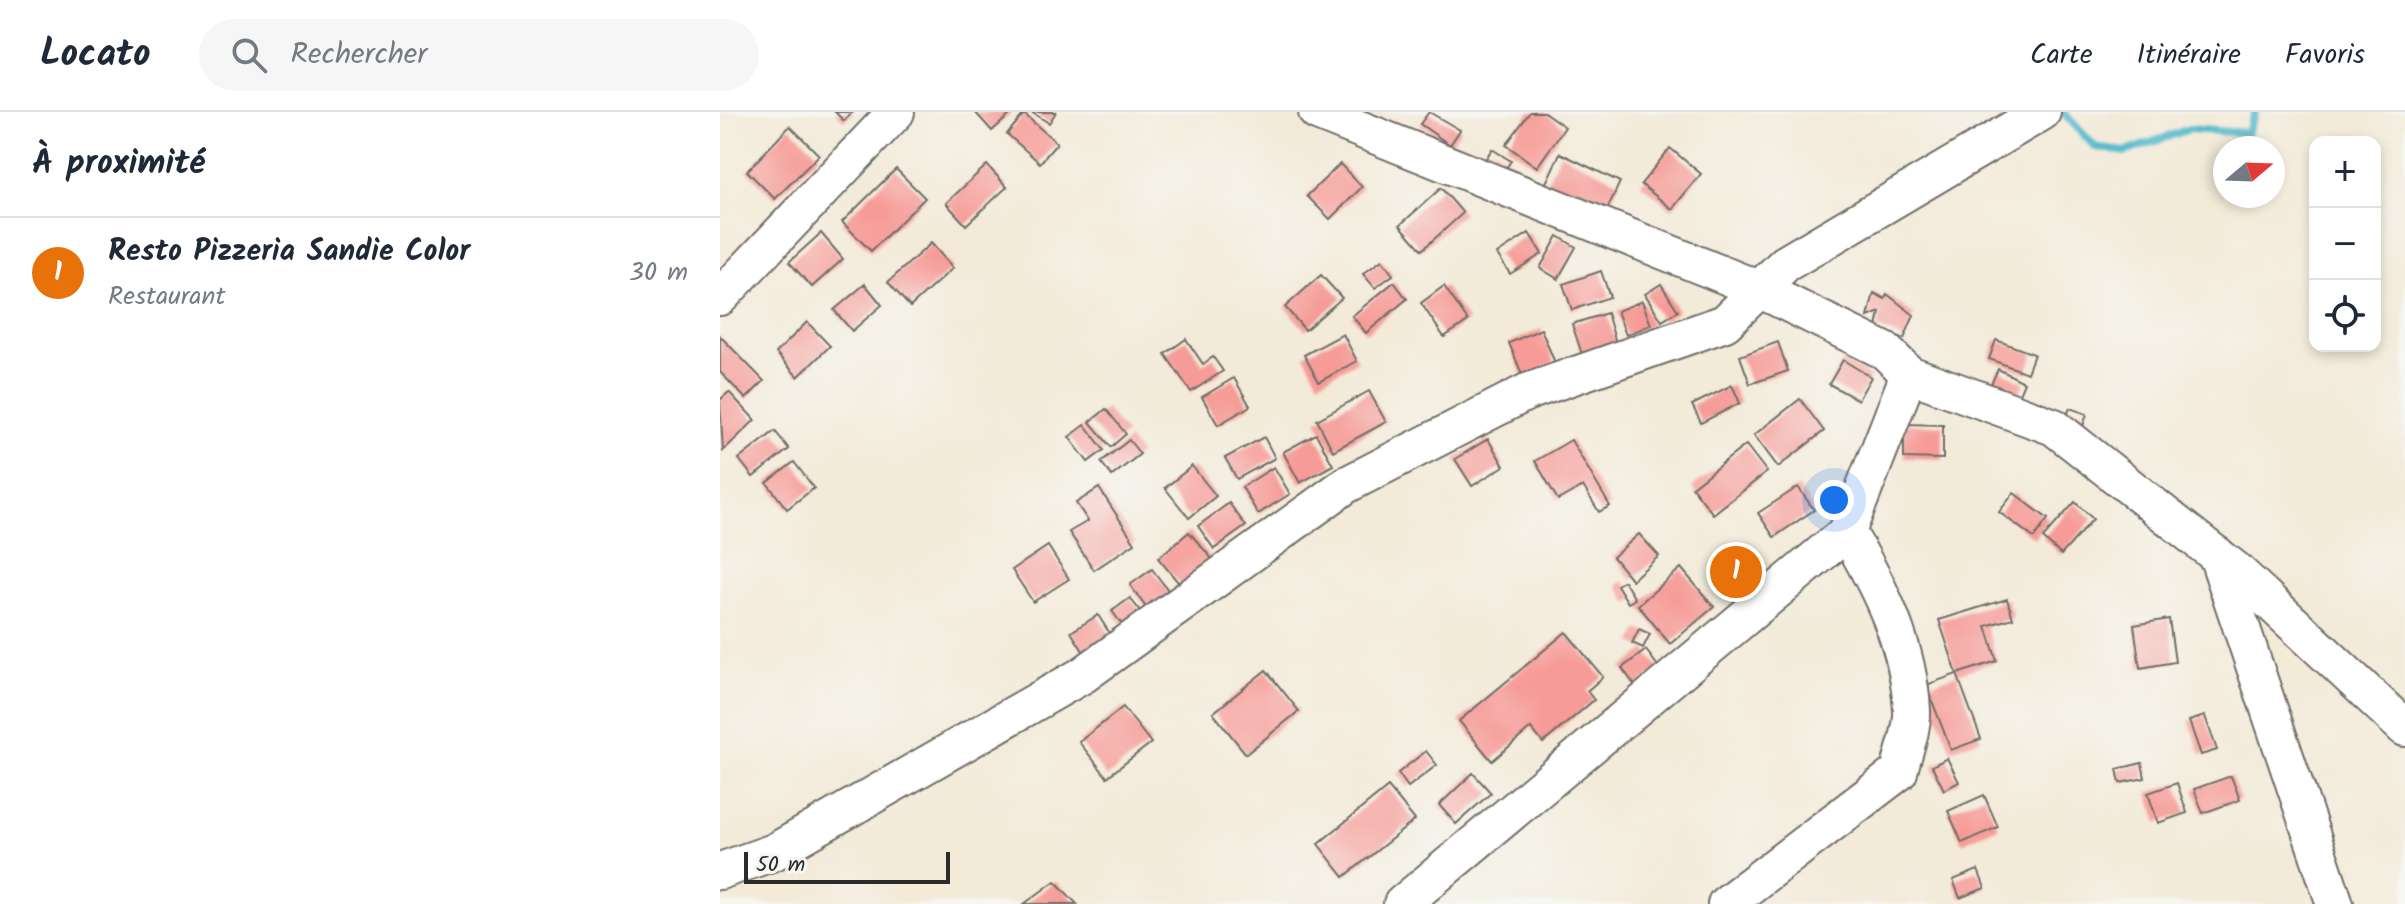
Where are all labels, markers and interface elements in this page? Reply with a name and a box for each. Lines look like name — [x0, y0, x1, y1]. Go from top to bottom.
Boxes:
search box — [199, 19, 759, 91]
text: Locato — [40, 25, 151, 85]
text: Rechercher — [291, 31, 427, 79]
icon: search — [227, 33, 271, 77]
text: Carte — [2030, 33, 2093, 78]
text: Itinéraire — [2137, 33, 2241, 78]
text: Favoris — [2285, 33, 2365, 78]
north arrow — [2213, 136, 2285, 208]
map controls — [2309, 136, 2381, 352]
button: + — [2309, 136, 2381, 208]
text: À proximité — [32, 137, 205, 191]
button: − — [2309, 208, 2381, 280]
text: Resto Pizzeria Sandie Color — [108, 228, 470, 276]
text: 1 — [54, 252, 62, 294]
text: 30 m — [629, 252, 688, 294]
text: Restaurant — [108, 276, 225, 318]
button: locate — [2309, 280, 2381, 352]
your location — [1814, 480, 1854, 520]
pin: 1 — [1710, 542, 1762, 602]
scale bar — [744, 848, 950, 884]
text: 50 m — [756, 848, 805, 883]

